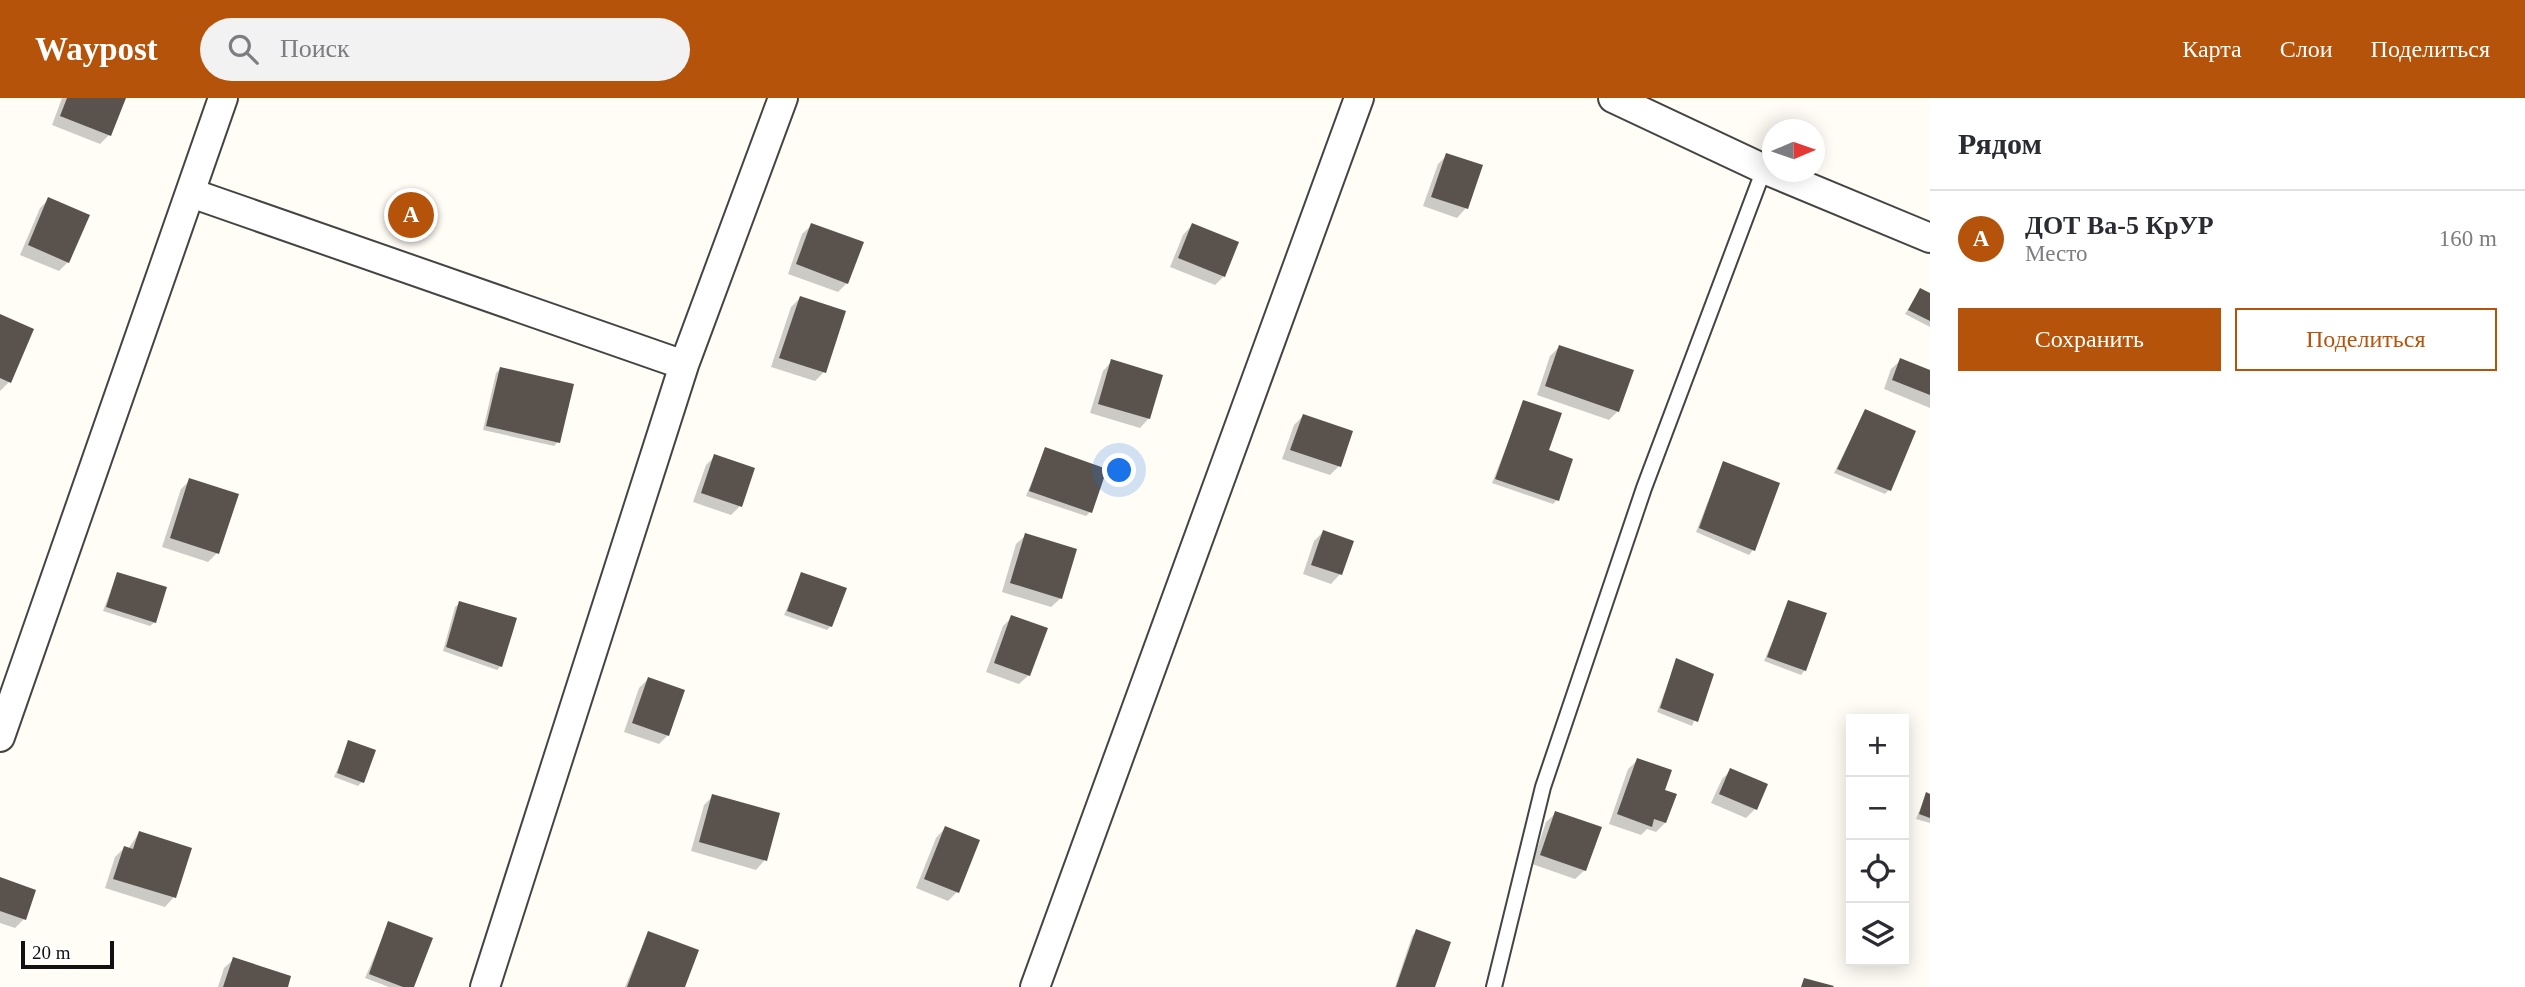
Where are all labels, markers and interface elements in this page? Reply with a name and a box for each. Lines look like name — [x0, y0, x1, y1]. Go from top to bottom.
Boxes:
search box — [200, 18, 690, 81]
icon: search — [224, 30, 262, 68]
text: Waypost — [35, 31, 158, 67]
text: Поиск — [280, 34, 350, 63]
text: Карта — [2182, 36, 2242, 62]
text: Слои — [2280, 36, 2333, 62]
text: Поделиться — [2371, 36, 2490, 62]
north arrow — [1762, 119, 1825, 182]
text: Рядом — [1958, 127, 2042, 160]
pin: A — [388, 189, 434, 241]
text: ДОТ Ва-5 КрУР — [2025, 211, 2214, 240]
text: A — [1973, 226, 1989, 251]
text: 160 m — [2439, 226, 2497, 251]
text: Место — [2025, 241, 2087, 266]
button: Сохранить — [1958, 308, 2221, 371]
button: Поделиться — [2235, 308, 2497, 371]
your location — [1102, 453, 1136, 487]
map controls — [1846, 714, 1909, 966]
button: + — [1846, 714, 1909, 777]
button: − — [1846, 777, 1909, 840]
button: locate — [1846, 840, 1909, 903]
button: layers — [1846, 903, 1909, 966]
scale bar — [21, 938, 114, 970]
text: 20 m — [32, 942, 71, 963]

